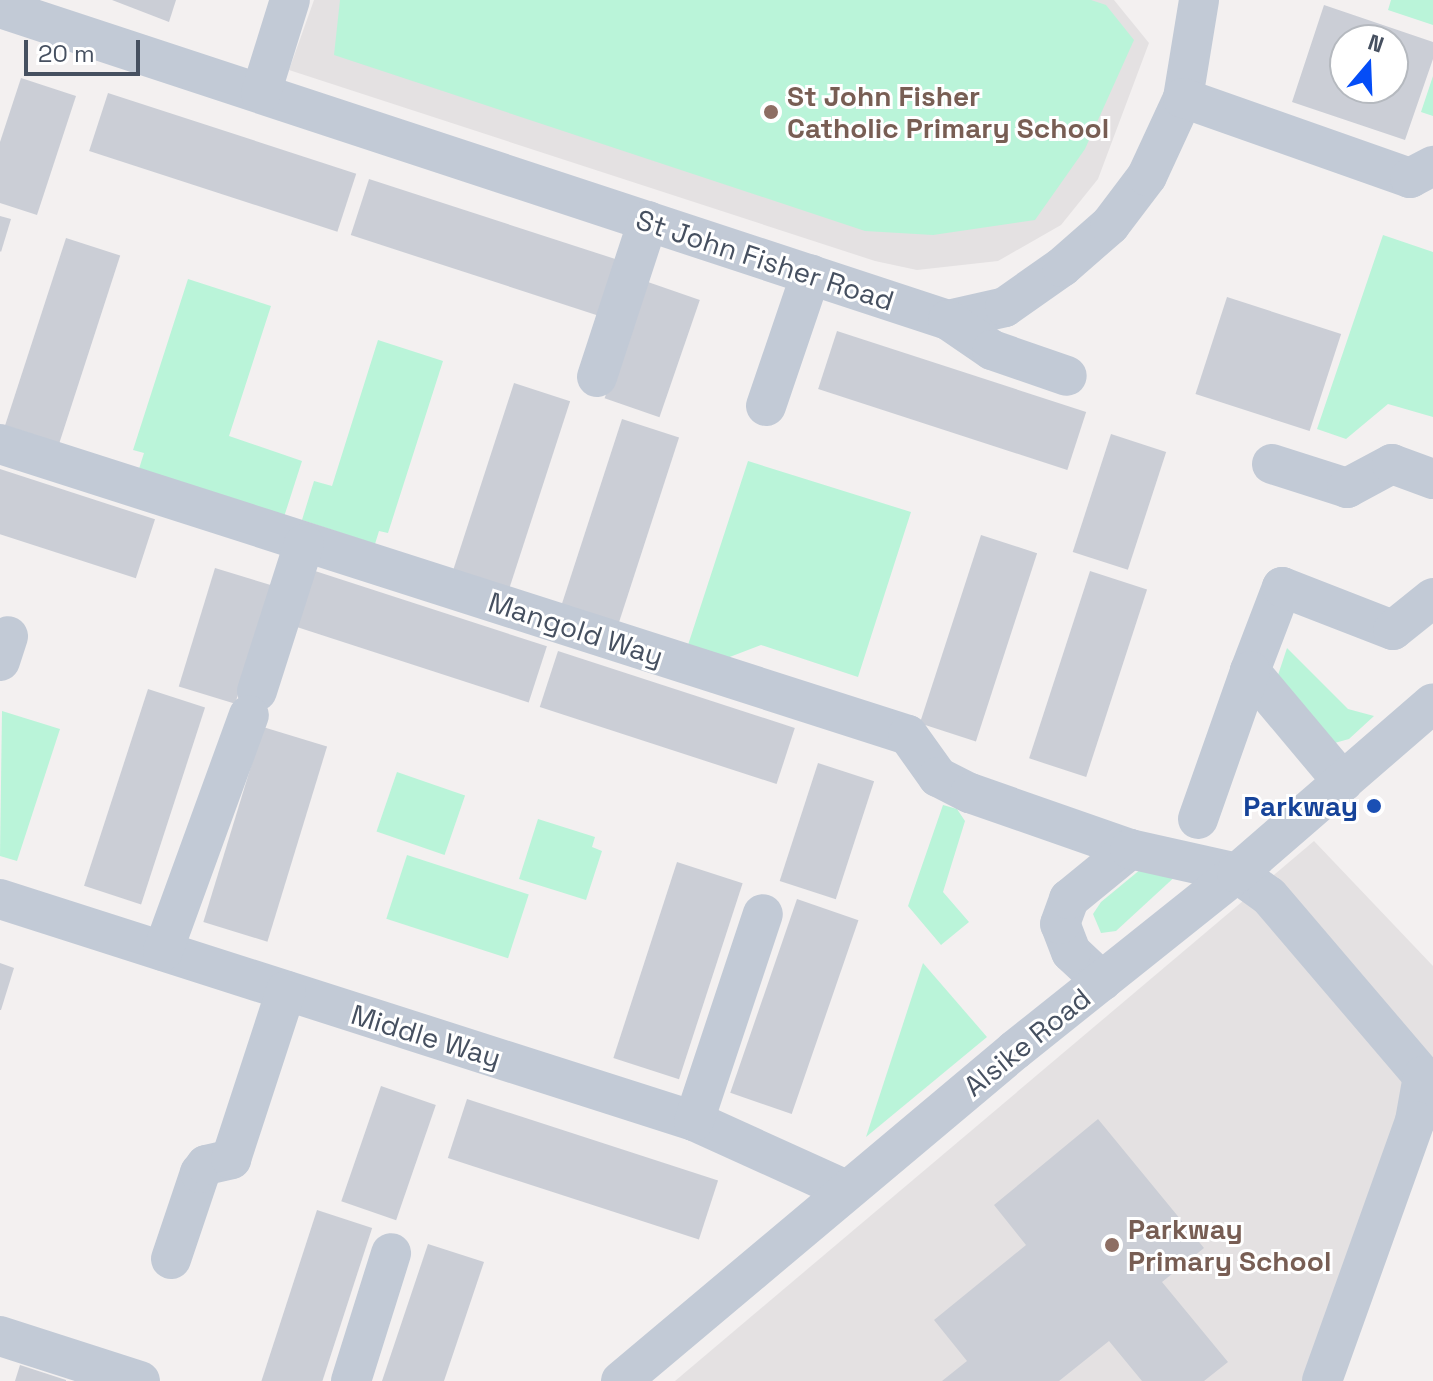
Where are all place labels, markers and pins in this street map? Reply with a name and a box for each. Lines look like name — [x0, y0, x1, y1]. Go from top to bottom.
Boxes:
place label: St John Fisher Catholic Primary School — [787, 79, 1109, 145]
marker: St John Fisher Catholic Primary School — [762, 103, 780, 121]
place label: Parkway — [1243, 789, 1358, 823]
marker: Parkway — [1365, 797, 1383, 815]
place label: Parkway Primary School — [1128, 1212, 1331, 1278]
marker: Parkway Primary School — [1103, 1236, 1121, 1254]

